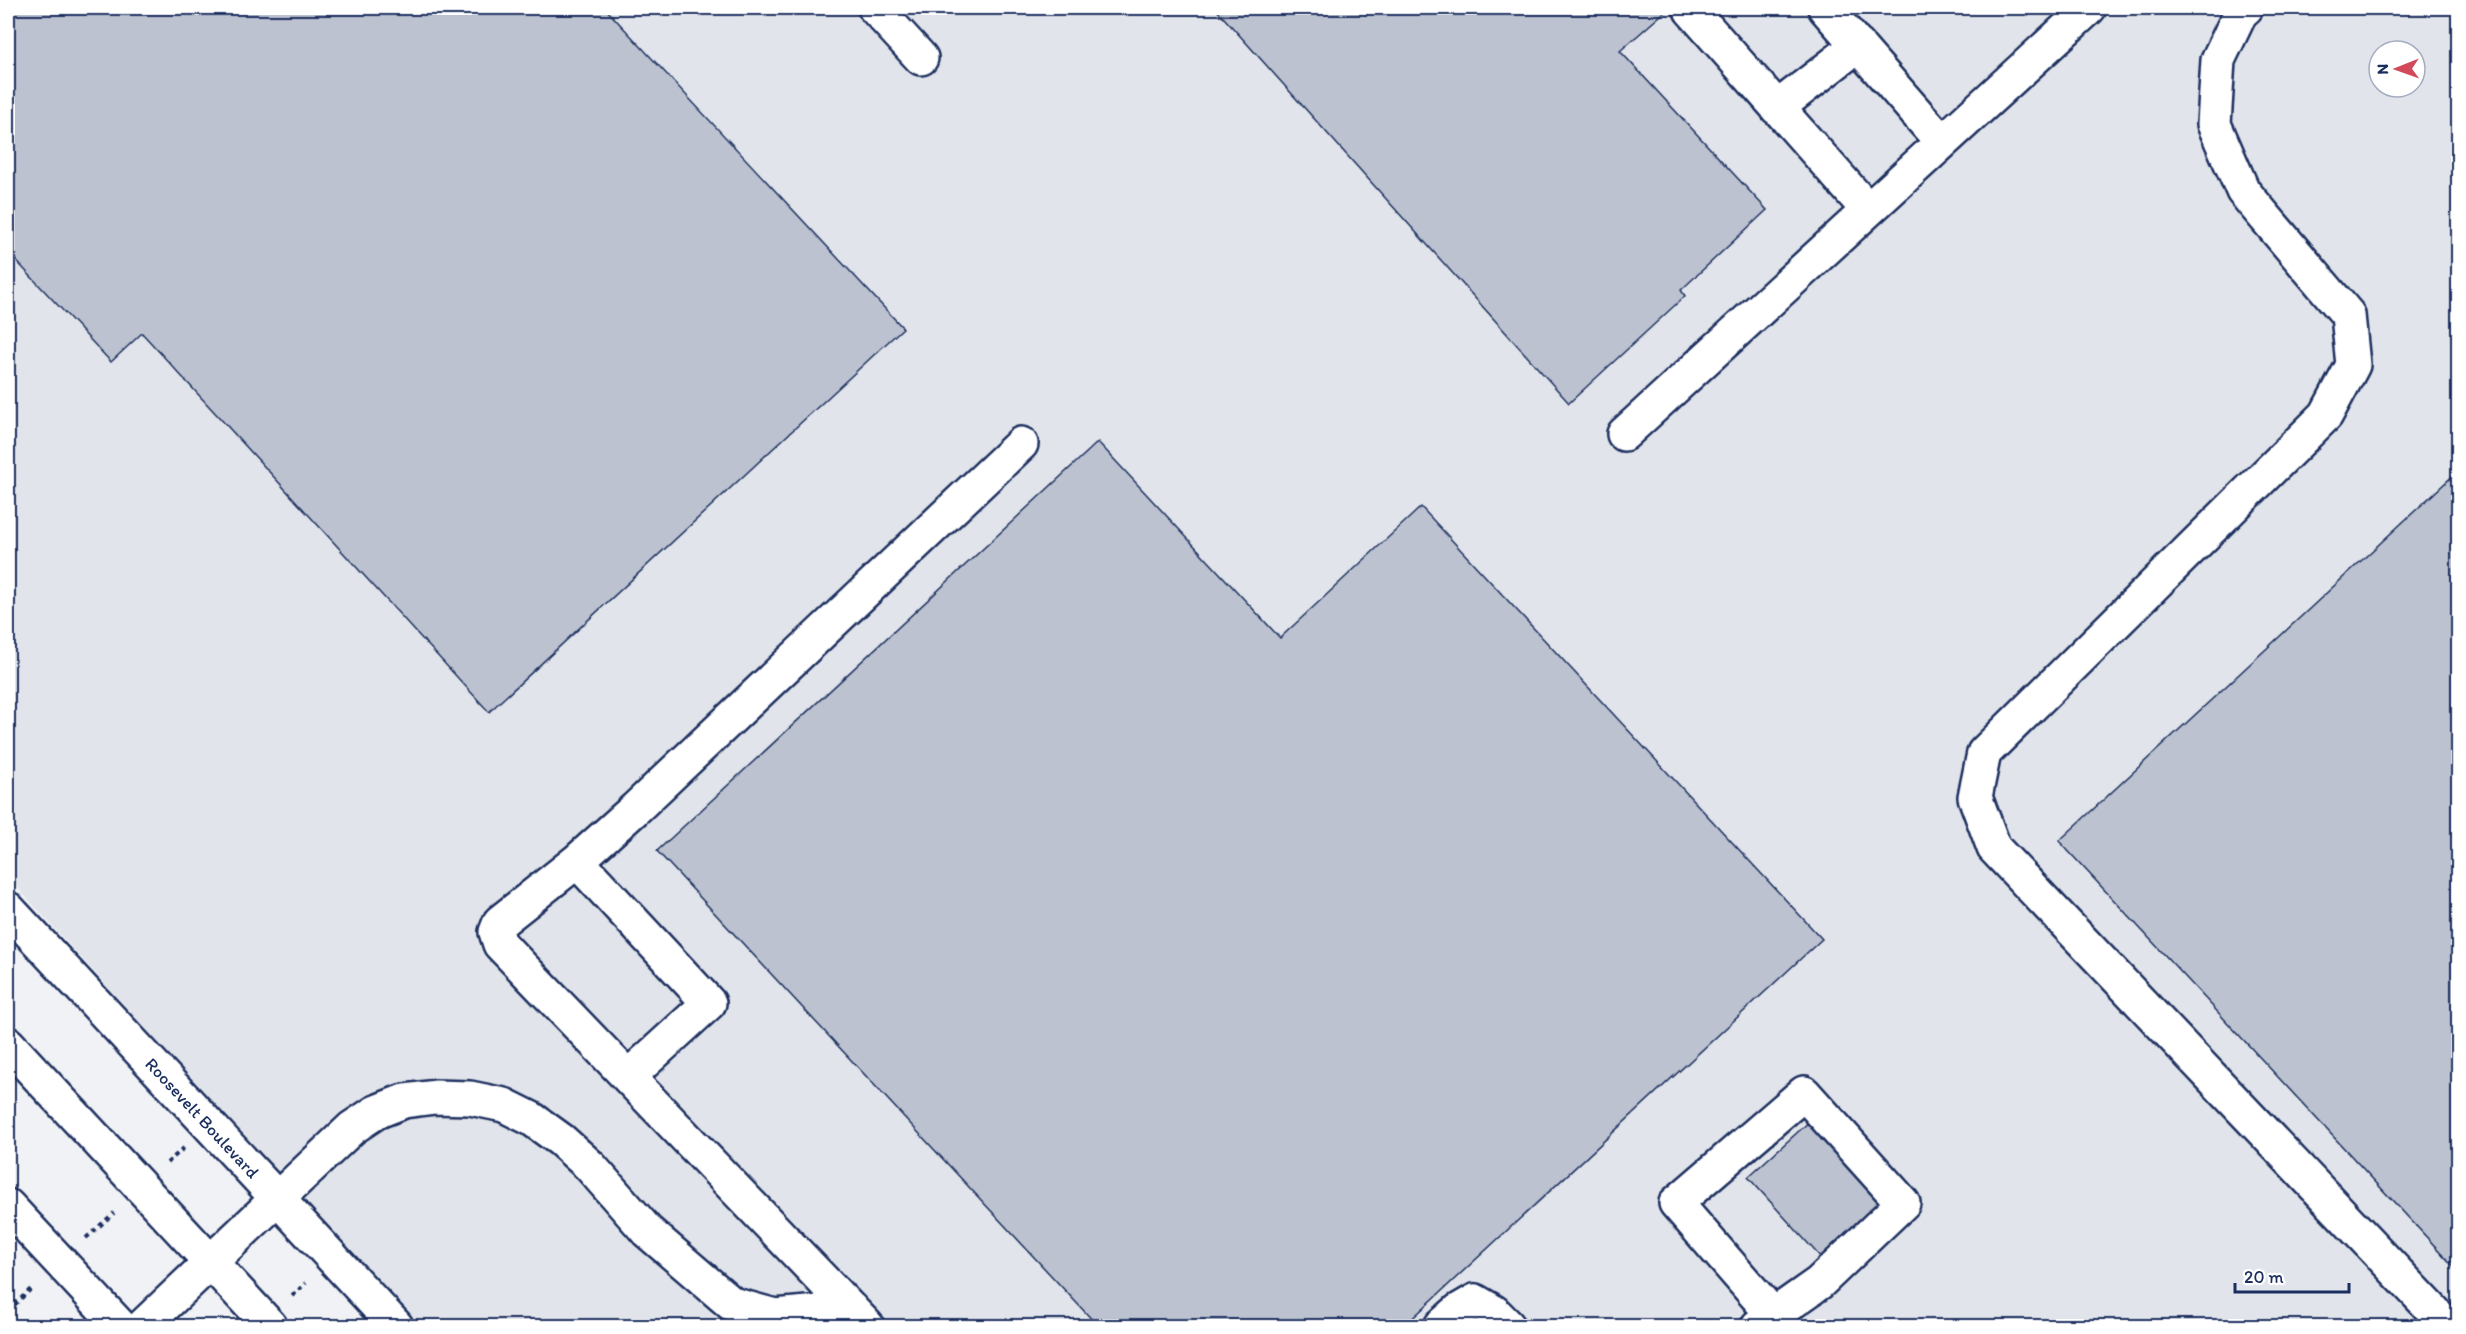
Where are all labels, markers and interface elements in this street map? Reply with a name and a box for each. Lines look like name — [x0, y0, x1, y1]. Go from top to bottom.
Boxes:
north arrow — [2367, 39, 2427, 99]
text: N — [2373, 64, 2392, 75]
street label: Roosevelt Boulevard — [140, 1053, 264, 1183]
scale bar — [2235, 1256, 2349, 1294]
text: 20 m — [2244, 1266, 2284, 1288]

